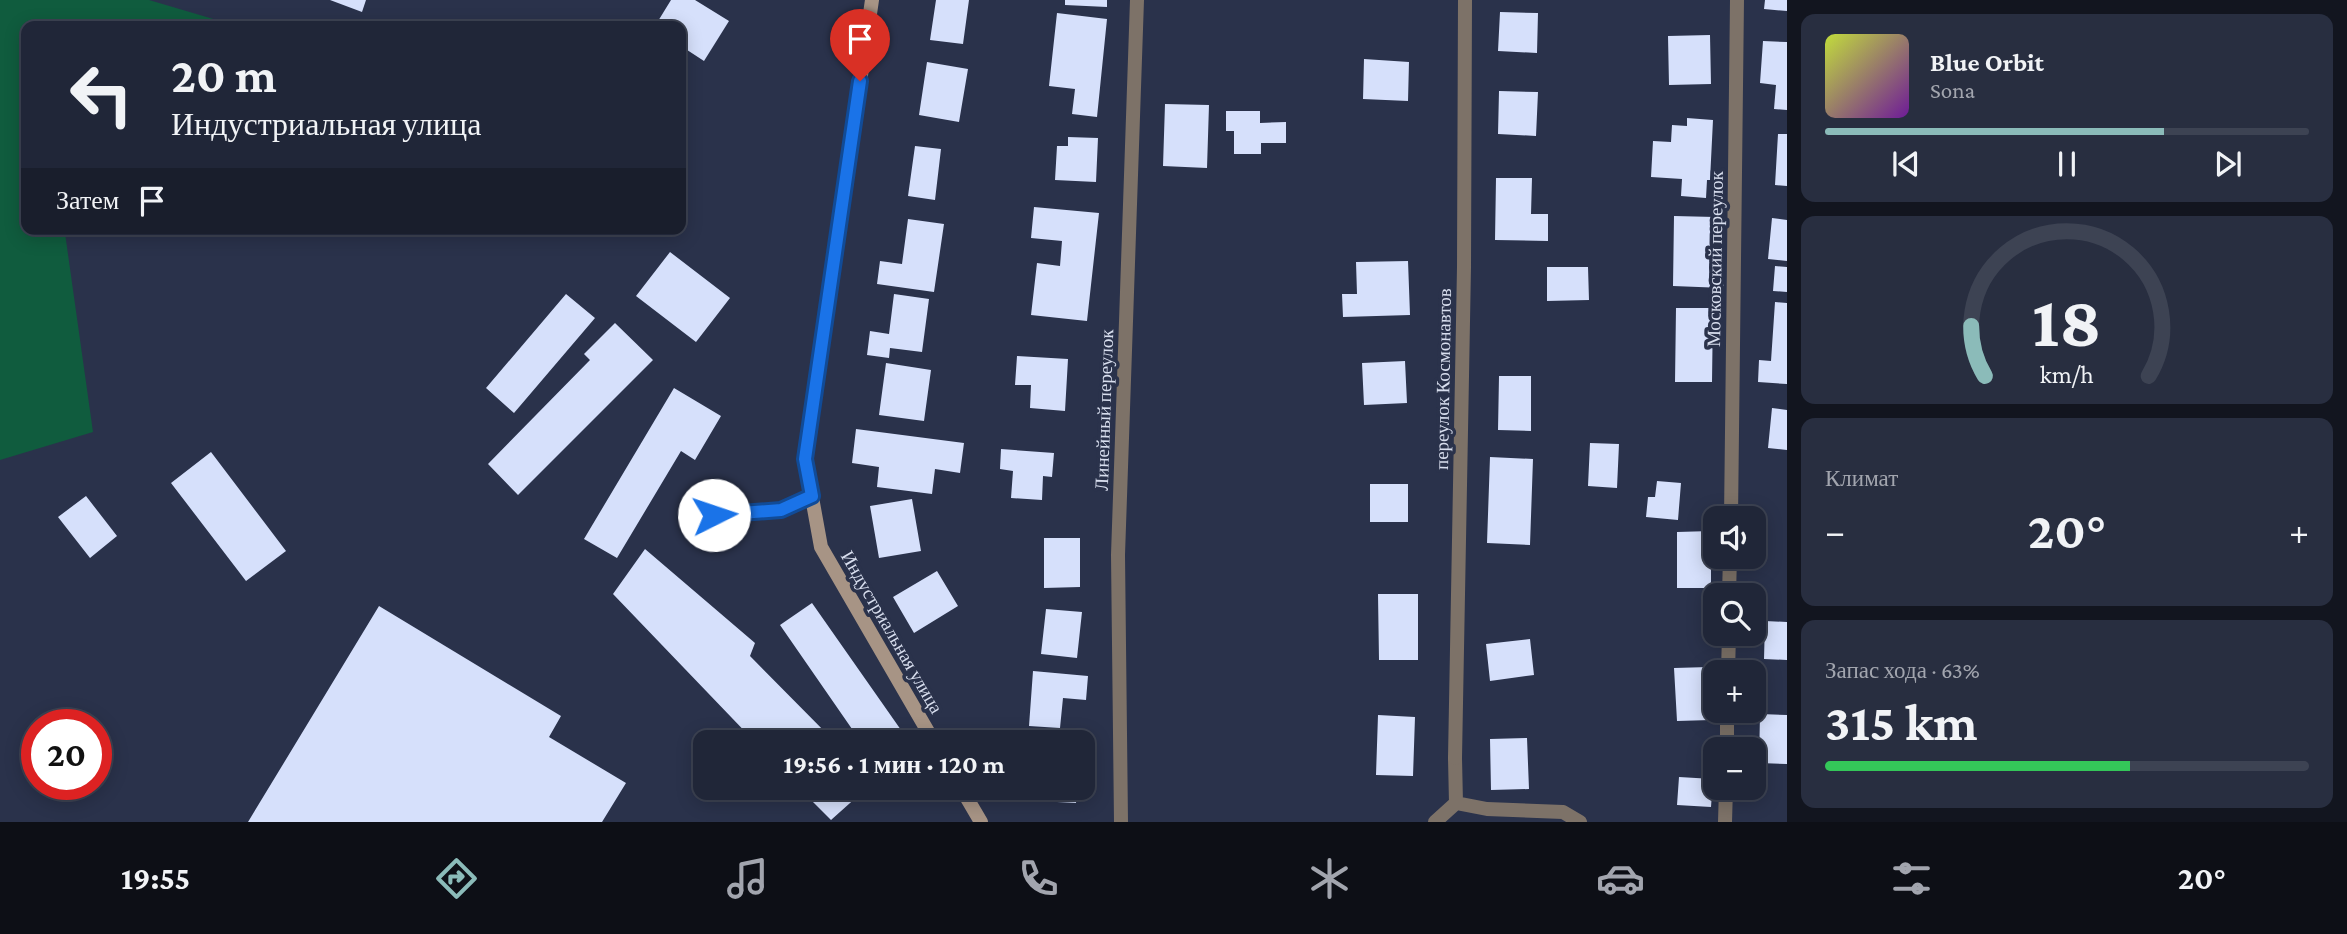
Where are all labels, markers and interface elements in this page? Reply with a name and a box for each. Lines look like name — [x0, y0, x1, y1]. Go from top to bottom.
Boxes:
pin — [830, 9, 890, 81]
icon: arrive — [841, 20, 879, 58]
text: 20 m — [171, 48, 277, 103]
text: Blue Orbit — [1930, 48, 2044, 77]
icon: left — [56, 49, 147, 140]
text: Sona — [1930, 77, 1975, 103]
text: Индустриальная улица — [171, 106, 481, 142]
icon: previous — [1887, 145, 1925, 183]
icon: pause — [2048, 145, 2086, 183]
icon: next — [2209, 145, 2247, 183]
street label: Московский переулок — [1703, 170, 1727, 347]
icon: arrive — [133, 182, 171, 220]
text: Затем — [56, 186, 119, 215]
text: 18 — [2032, 281, 2102, 362]
street label: переулок Космонавтов — [1431, 288, 1455, 470]
street label: Линейный переулок — [1091, 328, 1117, 491]
text: km/h — [2040, 361, 2094, 388]
text: Климат — [1825, 465, 1898, 491]
position arrow — [677, 478, 751, 552]
text: 20° — [2028, 501, 2106, 559]
map controls — [1703, 506, 1766, 800]
button: sound — [1703, 506, 1766, 569]
text: − — [1825, 510, 1845, 552]
text: + — [2289, 510, 2309, 552]
street label: Индустриальная улица — [837, 547, 947, 718]
button: search — [1703, 583, 1766, 646]
text: Запас хода · 63% — [1825, 657, 1980, 683]
button: + — [1703, 660, 1766, 723]
text: 315 km — [1825, 693, 1978, 751]
speed limit sign: 20 — [21, 709, 112, 800]
button: − — [1703, 737, 1766, 800]
text: 19:56 · 1 мин · 120 m — [783, 750, 1005, 779]
icon: directions — [432, 854, 481, 903]
icon: music — [723, 854, 772, 903]
icon: phone — [1014, 854, 1063, 903]
icon: climate — [1305, 854, 1354, 903]
icon: car — [1596, 854, 1645, 903]
icon: filters — [1887, 854, 1936, 903]
text: 19:55 — [121, 860, 190, 896]
text: 20° — [2178, 860, 2226, 896]

